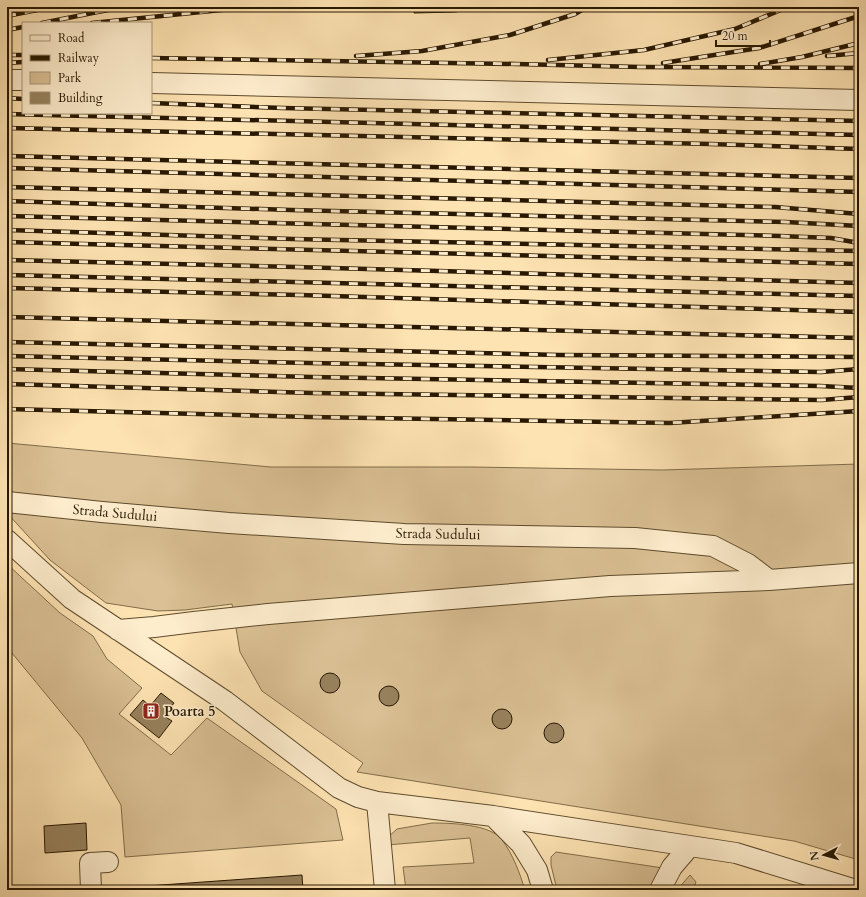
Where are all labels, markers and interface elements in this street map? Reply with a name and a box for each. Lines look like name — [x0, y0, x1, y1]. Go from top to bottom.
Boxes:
legend — [22, 22, 152, 114]
scale bar — [716, 22, 770, 48]
text: 20 m — [722, 28, 749, 44]
text: Road — [58, 30, 85, 46]
text: Railway — [58, 50, 100, 66]
text: Park — [58, 70, 82, 86]
text: Building — [58, 90, 103, 106]
street label: Strada Sudului — [72, 500, 158, 526]
street label: Strada Sudului — [395, 524, 481, 544]
building icon: Poarta 5 — [141, 701, 161, 721]
place label: Poarta 5 — [164, 702, 215, 721]
north arrow — [804, 835, 844, 875]
text: N — [807, 850, 823, 862]

